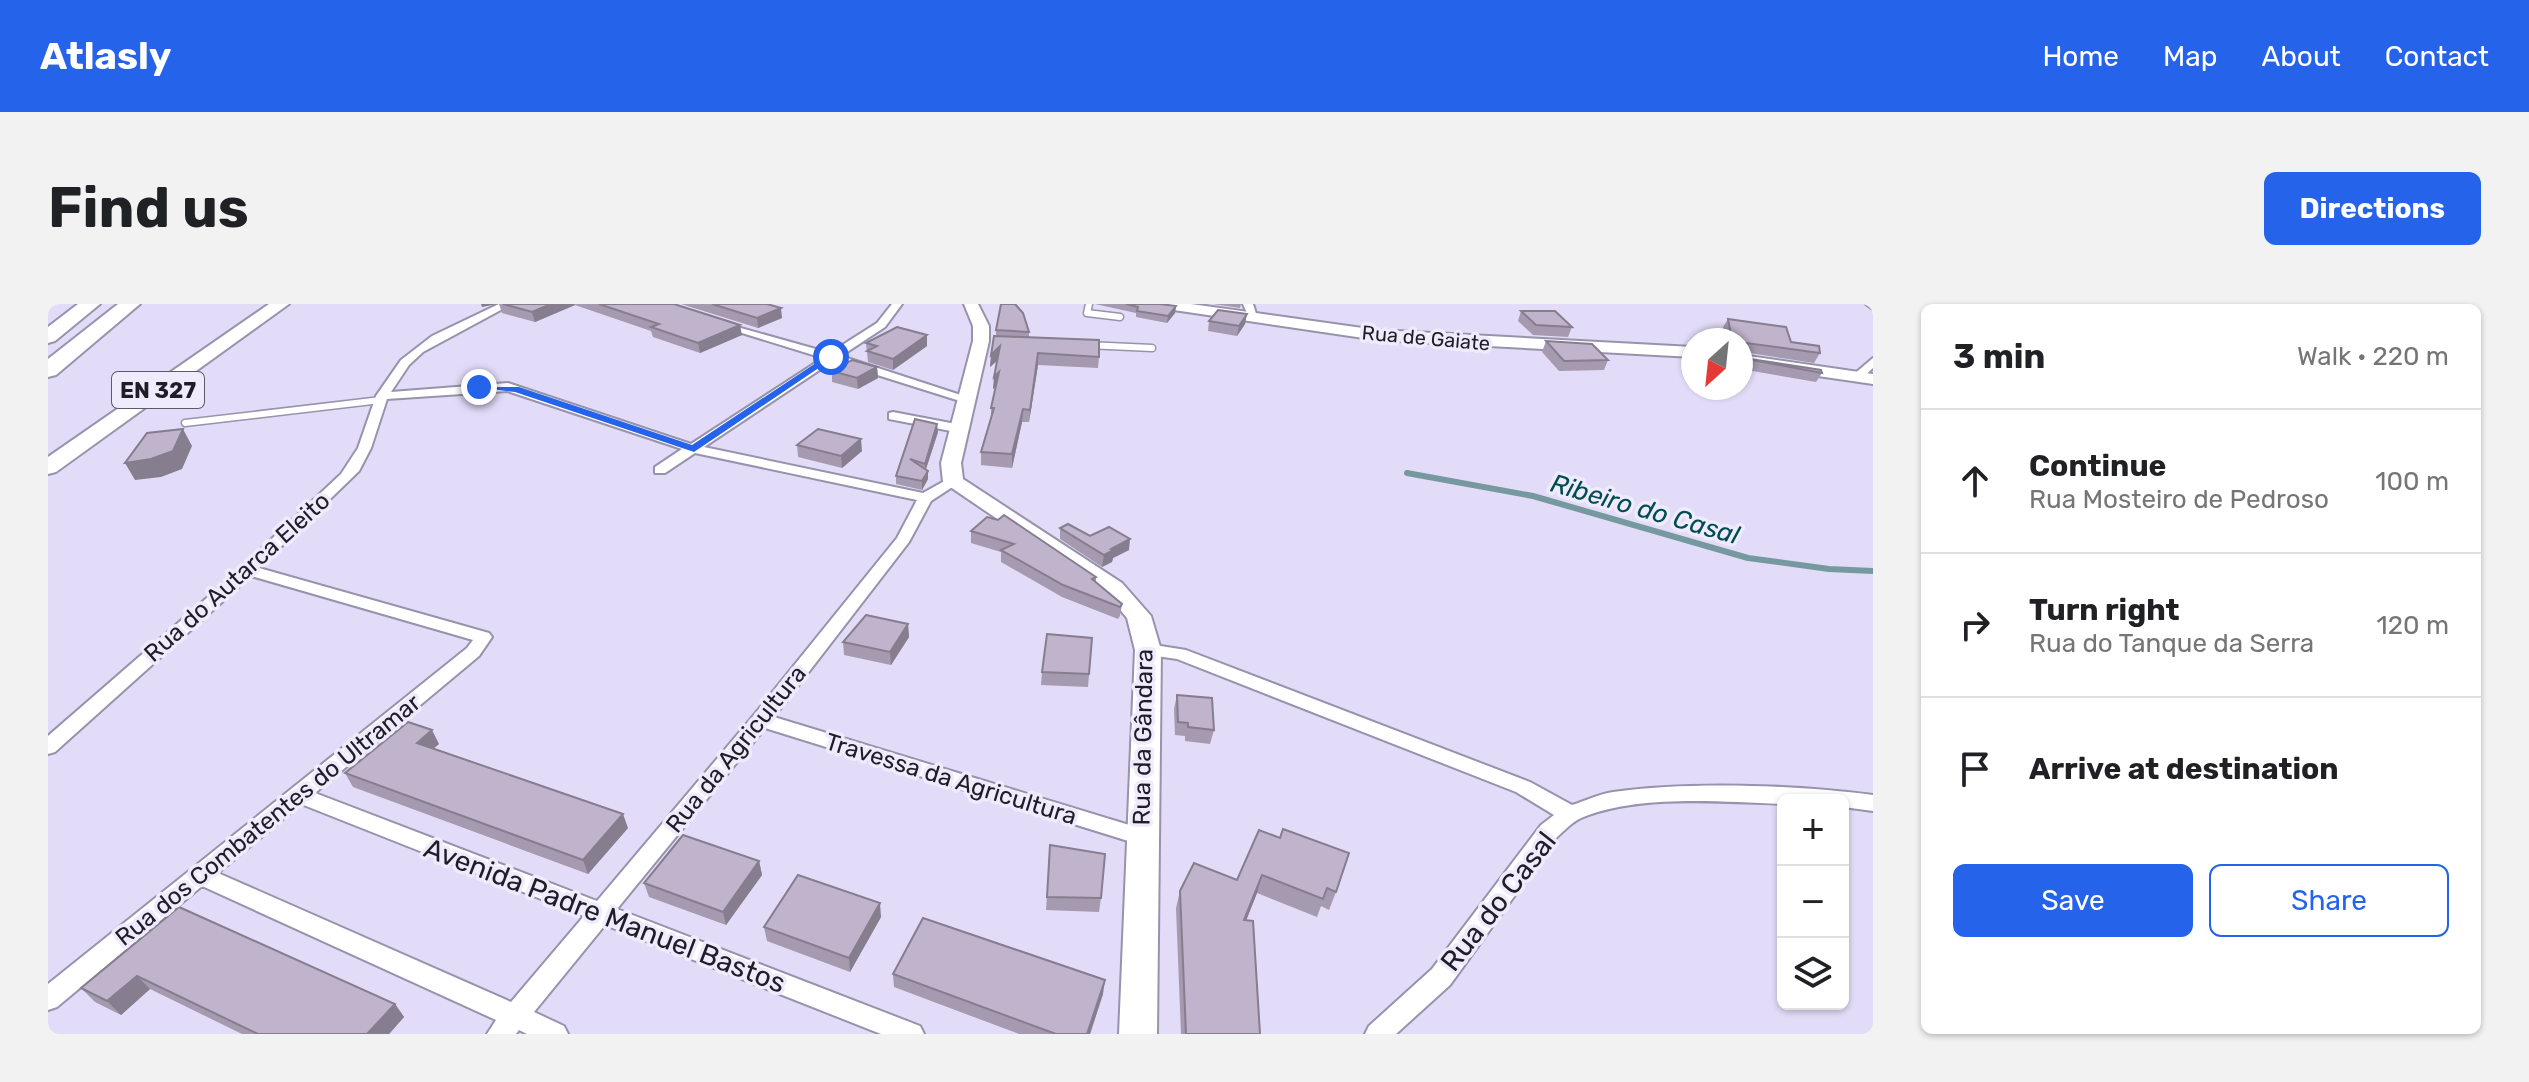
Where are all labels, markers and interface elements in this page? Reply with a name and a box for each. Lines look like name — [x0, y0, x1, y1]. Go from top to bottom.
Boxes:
text: Atlasly — [40, 33, 172, 79]
text: Home — [2042, 40, 2119, 73]
text: Map — [2163, 40, 2217, 73]
text: About — [2261, 40, 2341, 73]
text: Contact — [2385, 40, 2489, 73]
button: Directions — [2264, 172, 2481, 245]
text: Find us — [48, 175, 249, 241]
street label: Rua de Gaiate — [1361, 320, 1491, 356]
north arrow — [1681, 328, 1753, 400]
text: 3 min — [1953, 336, 2045, 377]
route start — [813, 339, 849, 375]
text: Walk · 220 m — [2297, 341, 2449, 372]
route end — [461, 369, 497, 405]
road number: EN 327 — [112, 372, 204, 408]
text: Continue — [2029, 448, 2166, 484]
icon: ahead — [1953, 459, 1997, 503]
text: 100 m — [2375, 466, 2449, 497]
water label: Ribeiro do Casal — [1547, 468, 1744, 551]
text: Rua Mosteiro de Pedroso — [2029, 484, 2329, 515]
street label: Rua do Autarca Eleito — [139, 486, 335, 668]
text: Turn right — [2029, 592, 2180, 628]
icon: right — [1953, 603, 1997, 647]
text: 120 m — [2377, 610, 2449, 641]
text: Rua do Tanque da Serra — [2029, 628, 2314, 659]
street label: Rua da Gândara — [1127, 648, 1159, 826]
street label: Rua da Agricultura — [660, 660, 812, 838]
street label: Rua dos Combatentes do Ultramar — [110, 688, 426, 952]
street label: Travessa da Agricultura — [822, 727, 1080, 831]
icon: arrive — [1953, 747, 1997, 791]
text: Arrive at destination — [2029, 751, 2339, 787]
map controls — [1777, 794, 1849, 1010]
button: + — [1777, 794, 1849, 866]
street label: Rua do Casal — [1434, 825, 1563, 978]
street label: Avenida Padre Manuel Bastos — [419, 831, 790, 1000]
button: Save — [1953, 864, 2193, 937]
button: Share — [2209, 864, 2449, 937]
button: − — [1777, 866, 1849, 938]
button: layers — [1777, 938, 1849, 1010]

